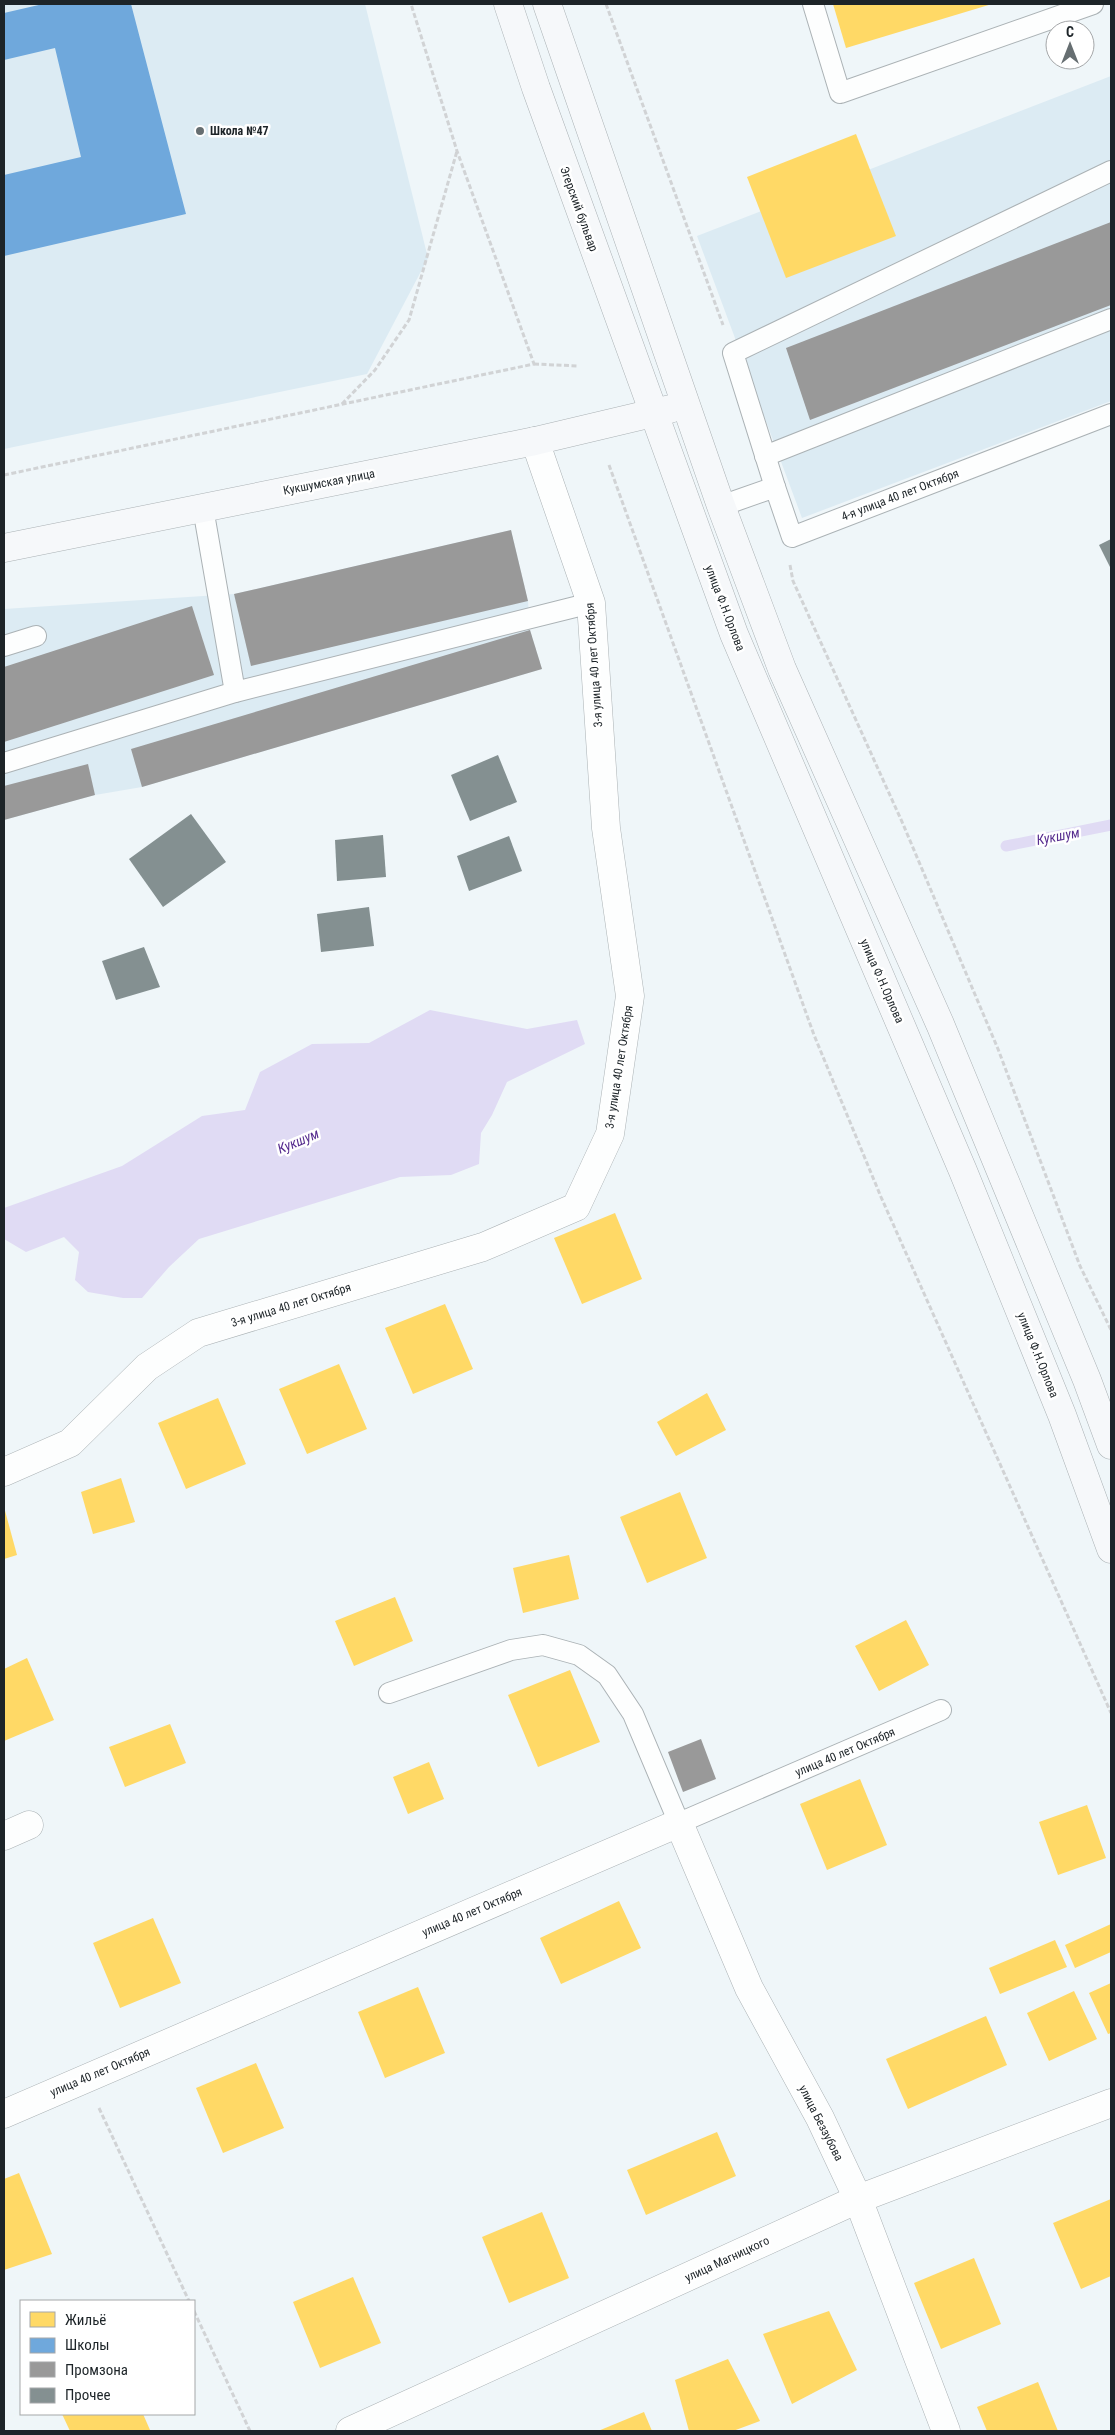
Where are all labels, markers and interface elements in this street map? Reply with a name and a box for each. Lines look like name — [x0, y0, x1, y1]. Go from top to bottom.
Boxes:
north arrow — [1045, 20, 1095, 70]
text: С — [1066, 24, 1074, 40]
place label: Школа №47 — [210, 124, 269, 138]
marker: Школа №47 — [194, 125, 206, 137]
street label: Эгерский бульвар — [557, 165, 601, 253]
street label: Кукшумская улица — [282, 466, 376, 498]
street label: 4-я улица 40 лет Октября — [839, 466, 961, 524]
street label: улица Ф.Н.Орлова — [702, 563, 748, 653]
street label: 3-я улица 40 лет Октября — [583, 602, 605, 728]
water label: Кукшум — [1035, 824, 1081, 848]
street label: улица Ф.Н.Орлова — [857, 937, 907, 1025]
street label: 3-я улица 40 лет Октября — [602, 1004, 636, 1130]
water label: Кукшум — [275, 1125, 321, 1157]
street label: 3-я улица 40 лет Октября — [229, 1280, 353, 1330]
street label: улица Ф.Н.Орлова — [1015, 1310, 1062, 1400]
street label: улица 40 лет Октября — [793, 1725, 897, 1779]
street label: улица 40 лет Октября — [420, 1885, 524, 1939]
street label: улица 40 лет Октября — [48, 2045, 152, 2099]
street label: улица Беззубова — [796, 2083, 846, 2164]
street label: улица Магницкого — [683, 2233, 771, 2285]
legend — [20, 2300, 195, 2415]
text: Жильё — [65, 2311, 106, 2329]
text: Школы — [65, 2336, 110, 2354]
text: Промзона — [65, 2361, 128, 2379]
text: Прочее — [65, 2386, 111, 2404]

